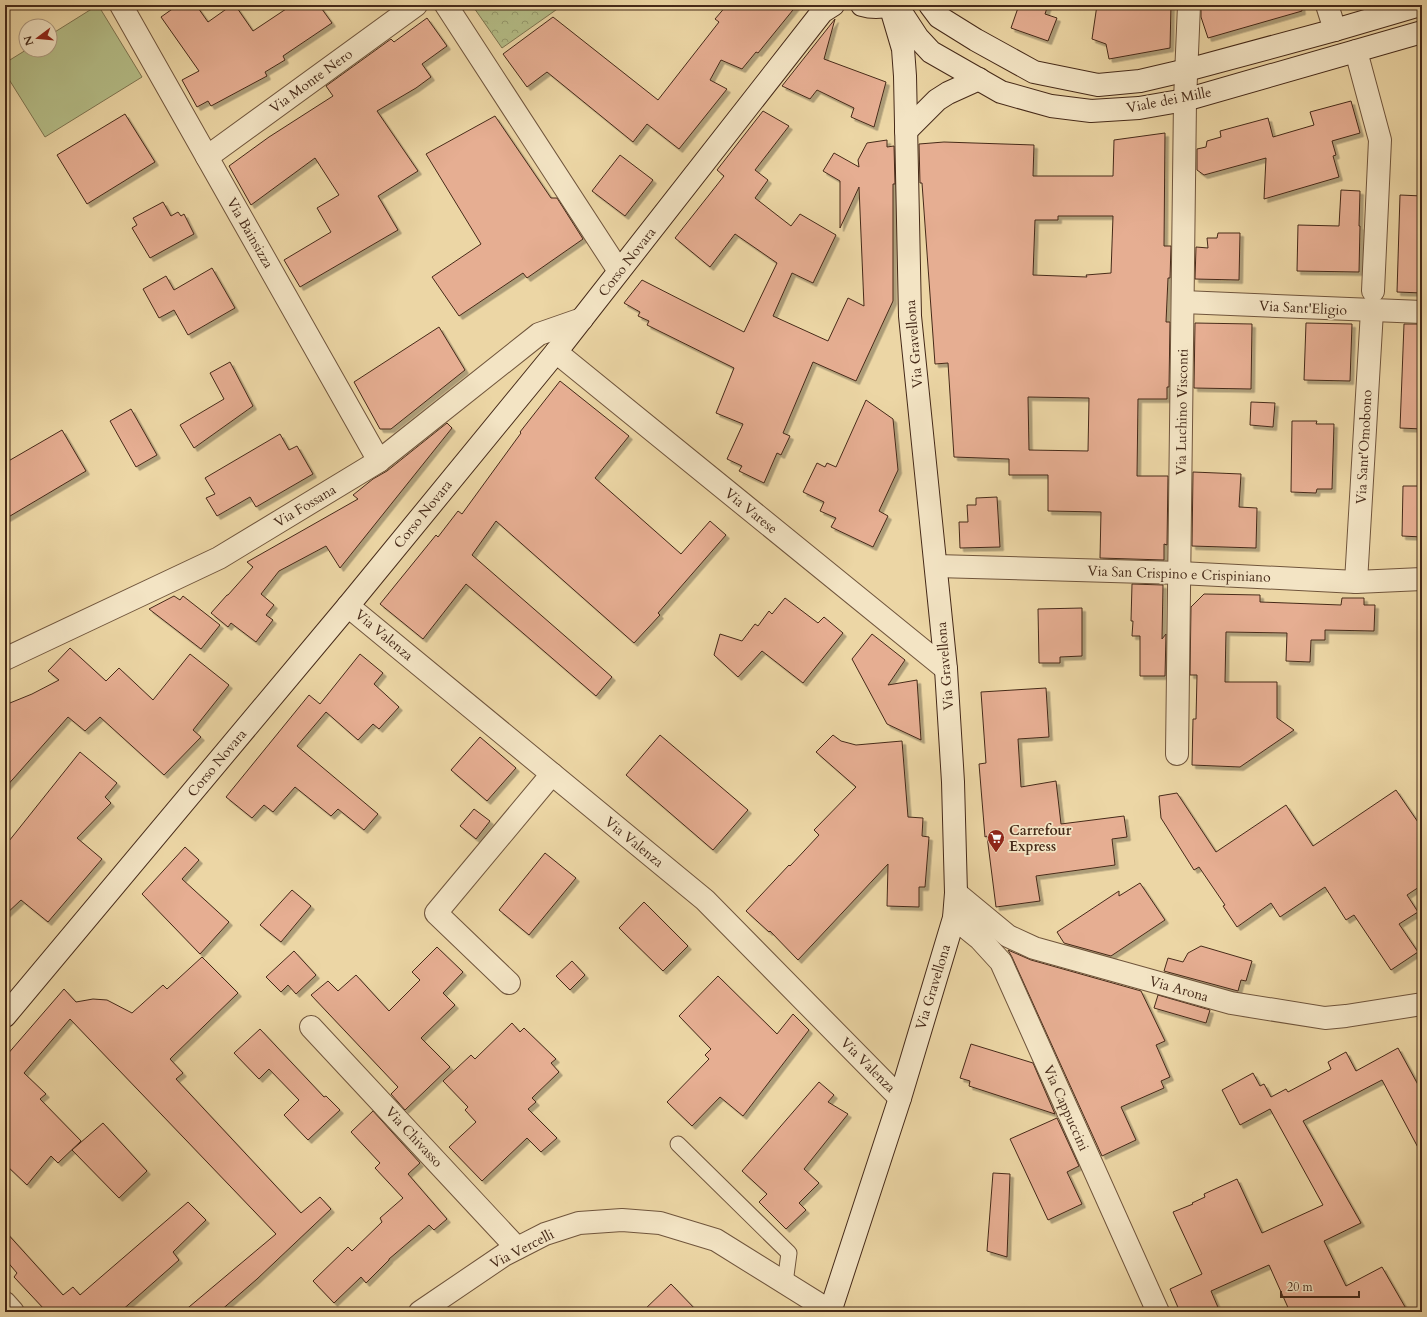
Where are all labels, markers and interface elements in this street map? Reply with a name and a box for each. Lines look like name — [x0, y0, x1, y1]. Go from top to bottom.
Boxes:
north arrow — [18, 18, 58, 58]
text: N — [20, 34, 37, 47]
street label: Via Monte Nero — [266, 44, 357, 118]
street label: Viale dei Mille — [1125, 82, 1213, 118]
street label: Via Bainsizza — [222, 194, 278, 272]
street label: Corso Novara — [594, 223, 660, 301]
street label: Via Sant'Eligio — [1258, 296, 1348, 320]
street label: Via Gravellona — [901, 299, 927, 389]
street label: Via Luchino Visconti — [1171, 348, 1193, 475]
street label: Via Sant'Omobono — [1352, 389, 1377, 505]
street label: Corso Novara — [389, 476, 457, 552]
street label: Via Fossana — [271, 480, 339, 532]
street label: Via Varese — [721, 484, 781, 538]
street label: Via San Crispino e Crispiniano — [1087, 561, 1271, 587]
street label: Via Valenza — [351, 605, 417, 665]
street label: Via Gravellona — [932, 621, 958, 711]
street label: Corso Novara — [183, 725, 251, 801]
street label: Via Valenza — [601, 812, 667, 872]
place label: Carrefour Express — [1009, 821, 1072, 856]
supermarket icon: Carrefour Express — [986, 828, 1006, 853]
street label: Via Gravellona — [911, 942, 955, 1032]
street label: Via Arona — [1147, 972, 1211, 1006]
street label: Via Valenza — [836, 1033, 900, 1097]
street label: Via Cappuccini — [1039, 1062, 1093, 1154]
street label: Via Chivasso — [381, 1103, 447, 1172]
street label: Via Vercelli — [487, 1225, 557, 1273]
scale bar — [1281, 1273, 1359, 1299]
text: 20 m — [1287, 1279, 1314, 1295]

